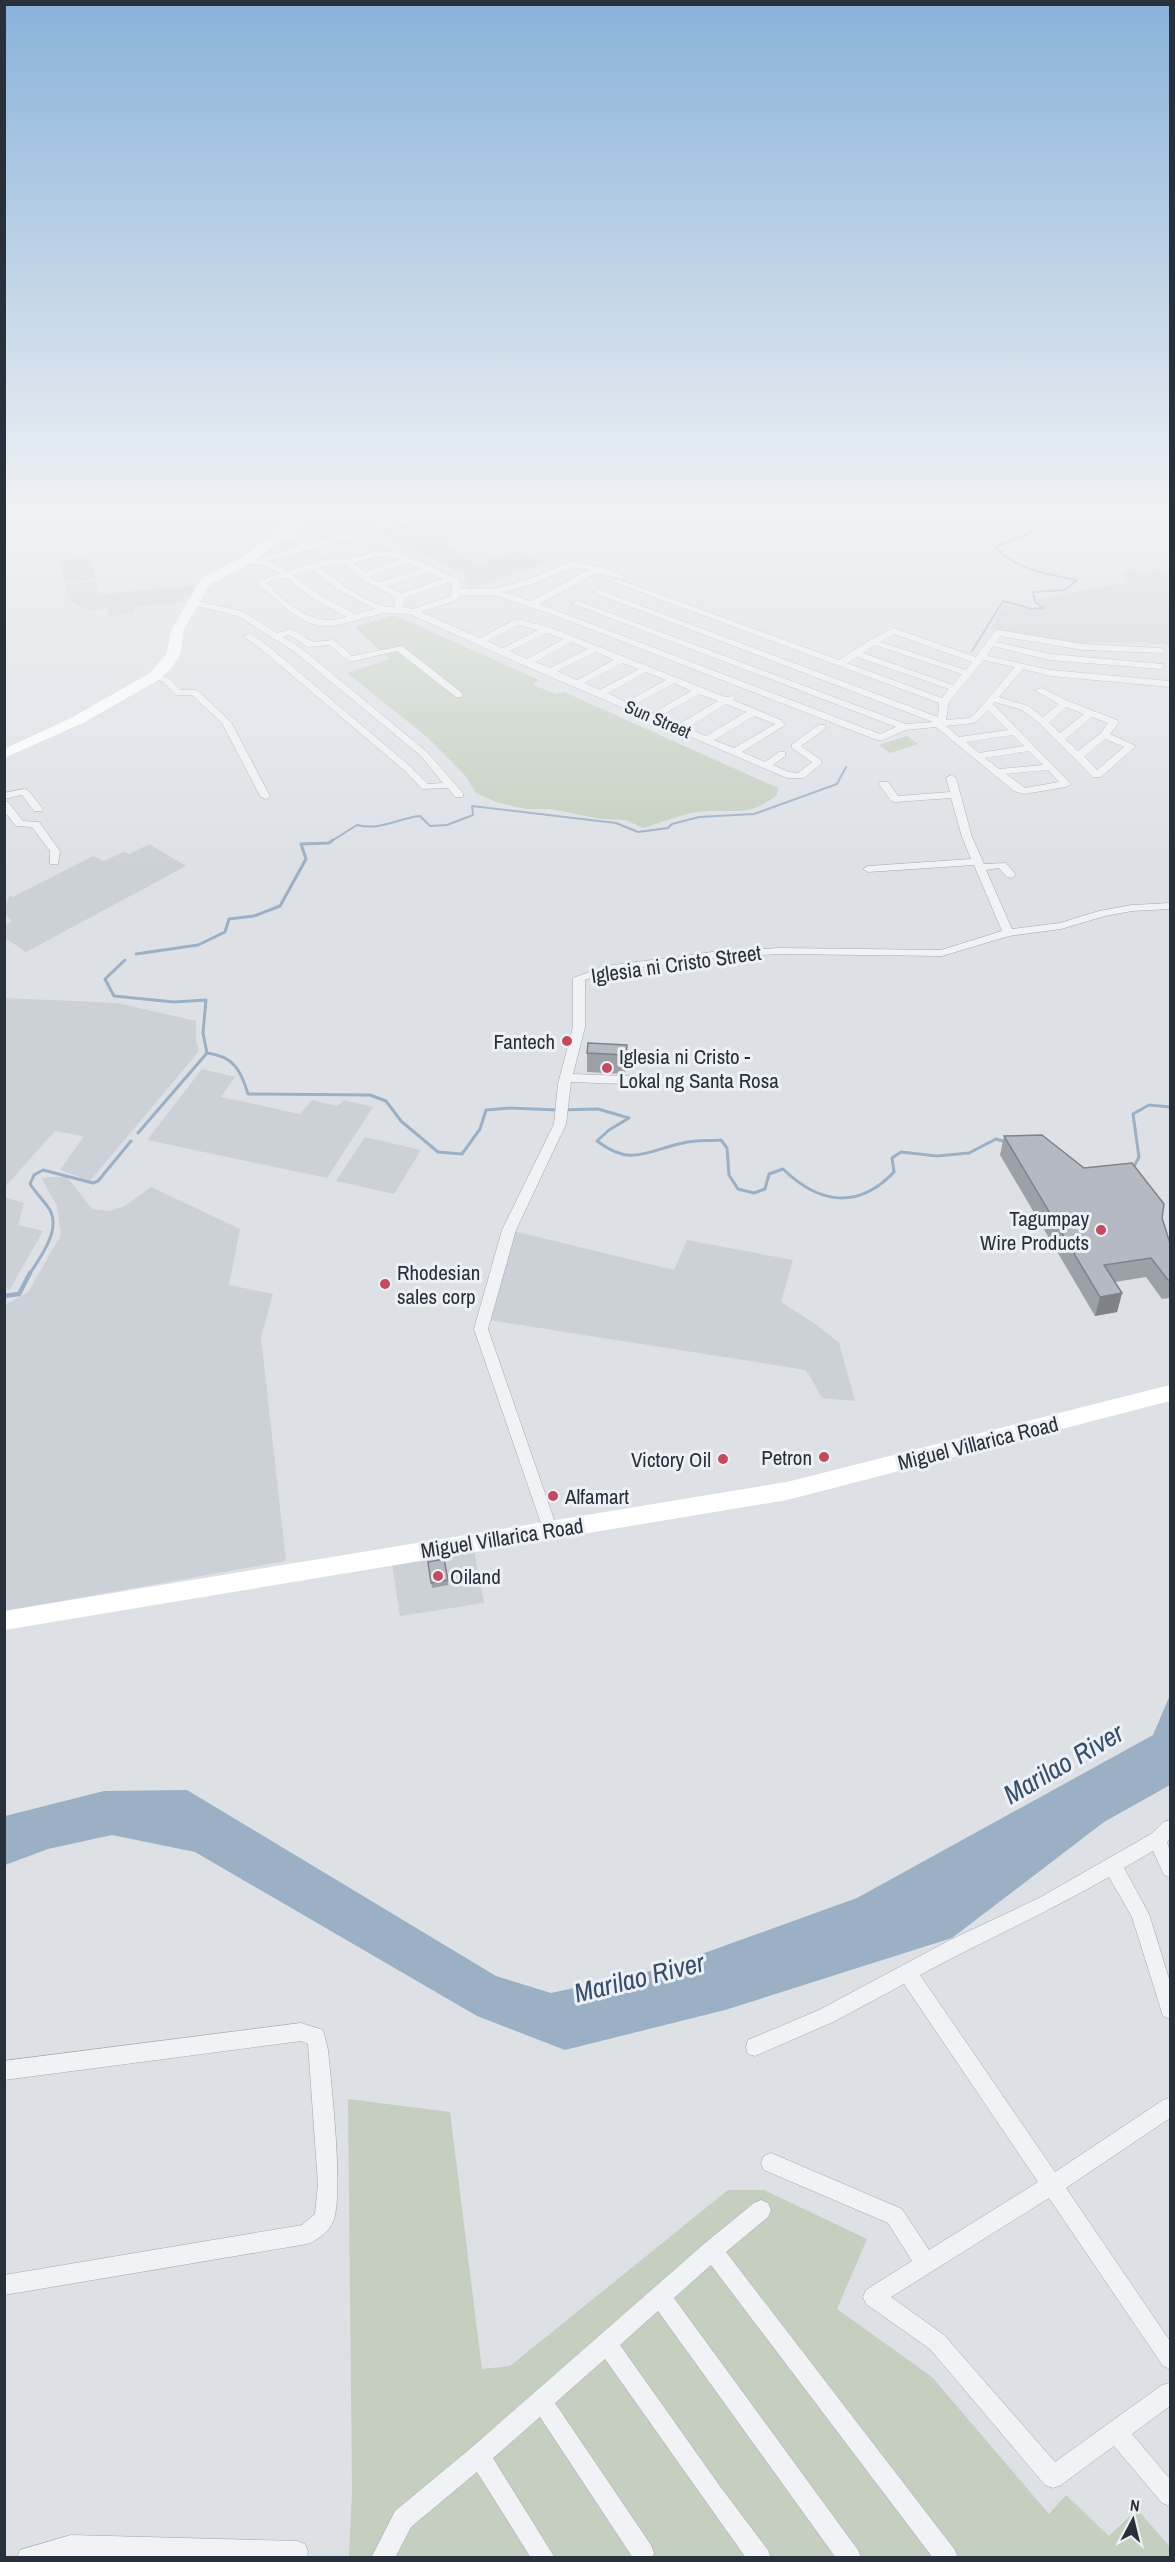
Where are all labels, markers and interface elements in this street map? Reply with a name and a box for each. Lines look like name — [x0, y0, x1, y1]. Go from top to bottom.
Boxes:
street label: Sun Street — [621, 694, 695, 744]
street label: Iglesia ni Cristo Street — [589, 938, 763, 990]
place label: Fantech — [494, 1027, 555, 1056]
marker: Fantech — [560, 1034, 574, 1048]
place label: Iglesia ni Cristo - Lokal ng Santa Rosa — [619, 1042, 779, 1095]
marker: Iglesia ni Cristo - Lokal ng Santa Rosa — [600, 1061, 614, 1075]
place label: Tagumpay Wire Products — [980, 1204, 1089, 1257]
marker: Tagumpay Wire Products — [1094, 1223, 1108, 1237]
place label: Rhodesian sales corp — [397, 1258, 480, 1311]
marker: Rhodesian sales corp — [378, 1277, 392, 1291]
street label: Miguel Villarica Road — [895, 1409, 1061, 1477]
place label: Petron — [761, 1443, 812, 1472]
place label: Victory Oil — [631, 1445, 711, 1474]
marker: Petron — [817, 1450, 831, 1464]
marker: Victory Oil — [716, 1452, 730, 1466]
place label: Alfamart — [564, 1482, 629, 1511]
marker: Alfamart — [546, 1489, 560, 1503]
street label: Miguel Villarica Road — [419, 1511, 585, 1565]
place label: Oiland — [450, 1562, 501, 1591]
marker: Oiland — [431, 1569, 445, 1583]
water label: Marilao River — [996, 1713, 1131, 1812]
water label: Marilao River — [570, 1943, 709, 2011]
north arrow — [1103, 2490, 1163, 2550]
text: N — [1129, 2494, 1141, 2517]

